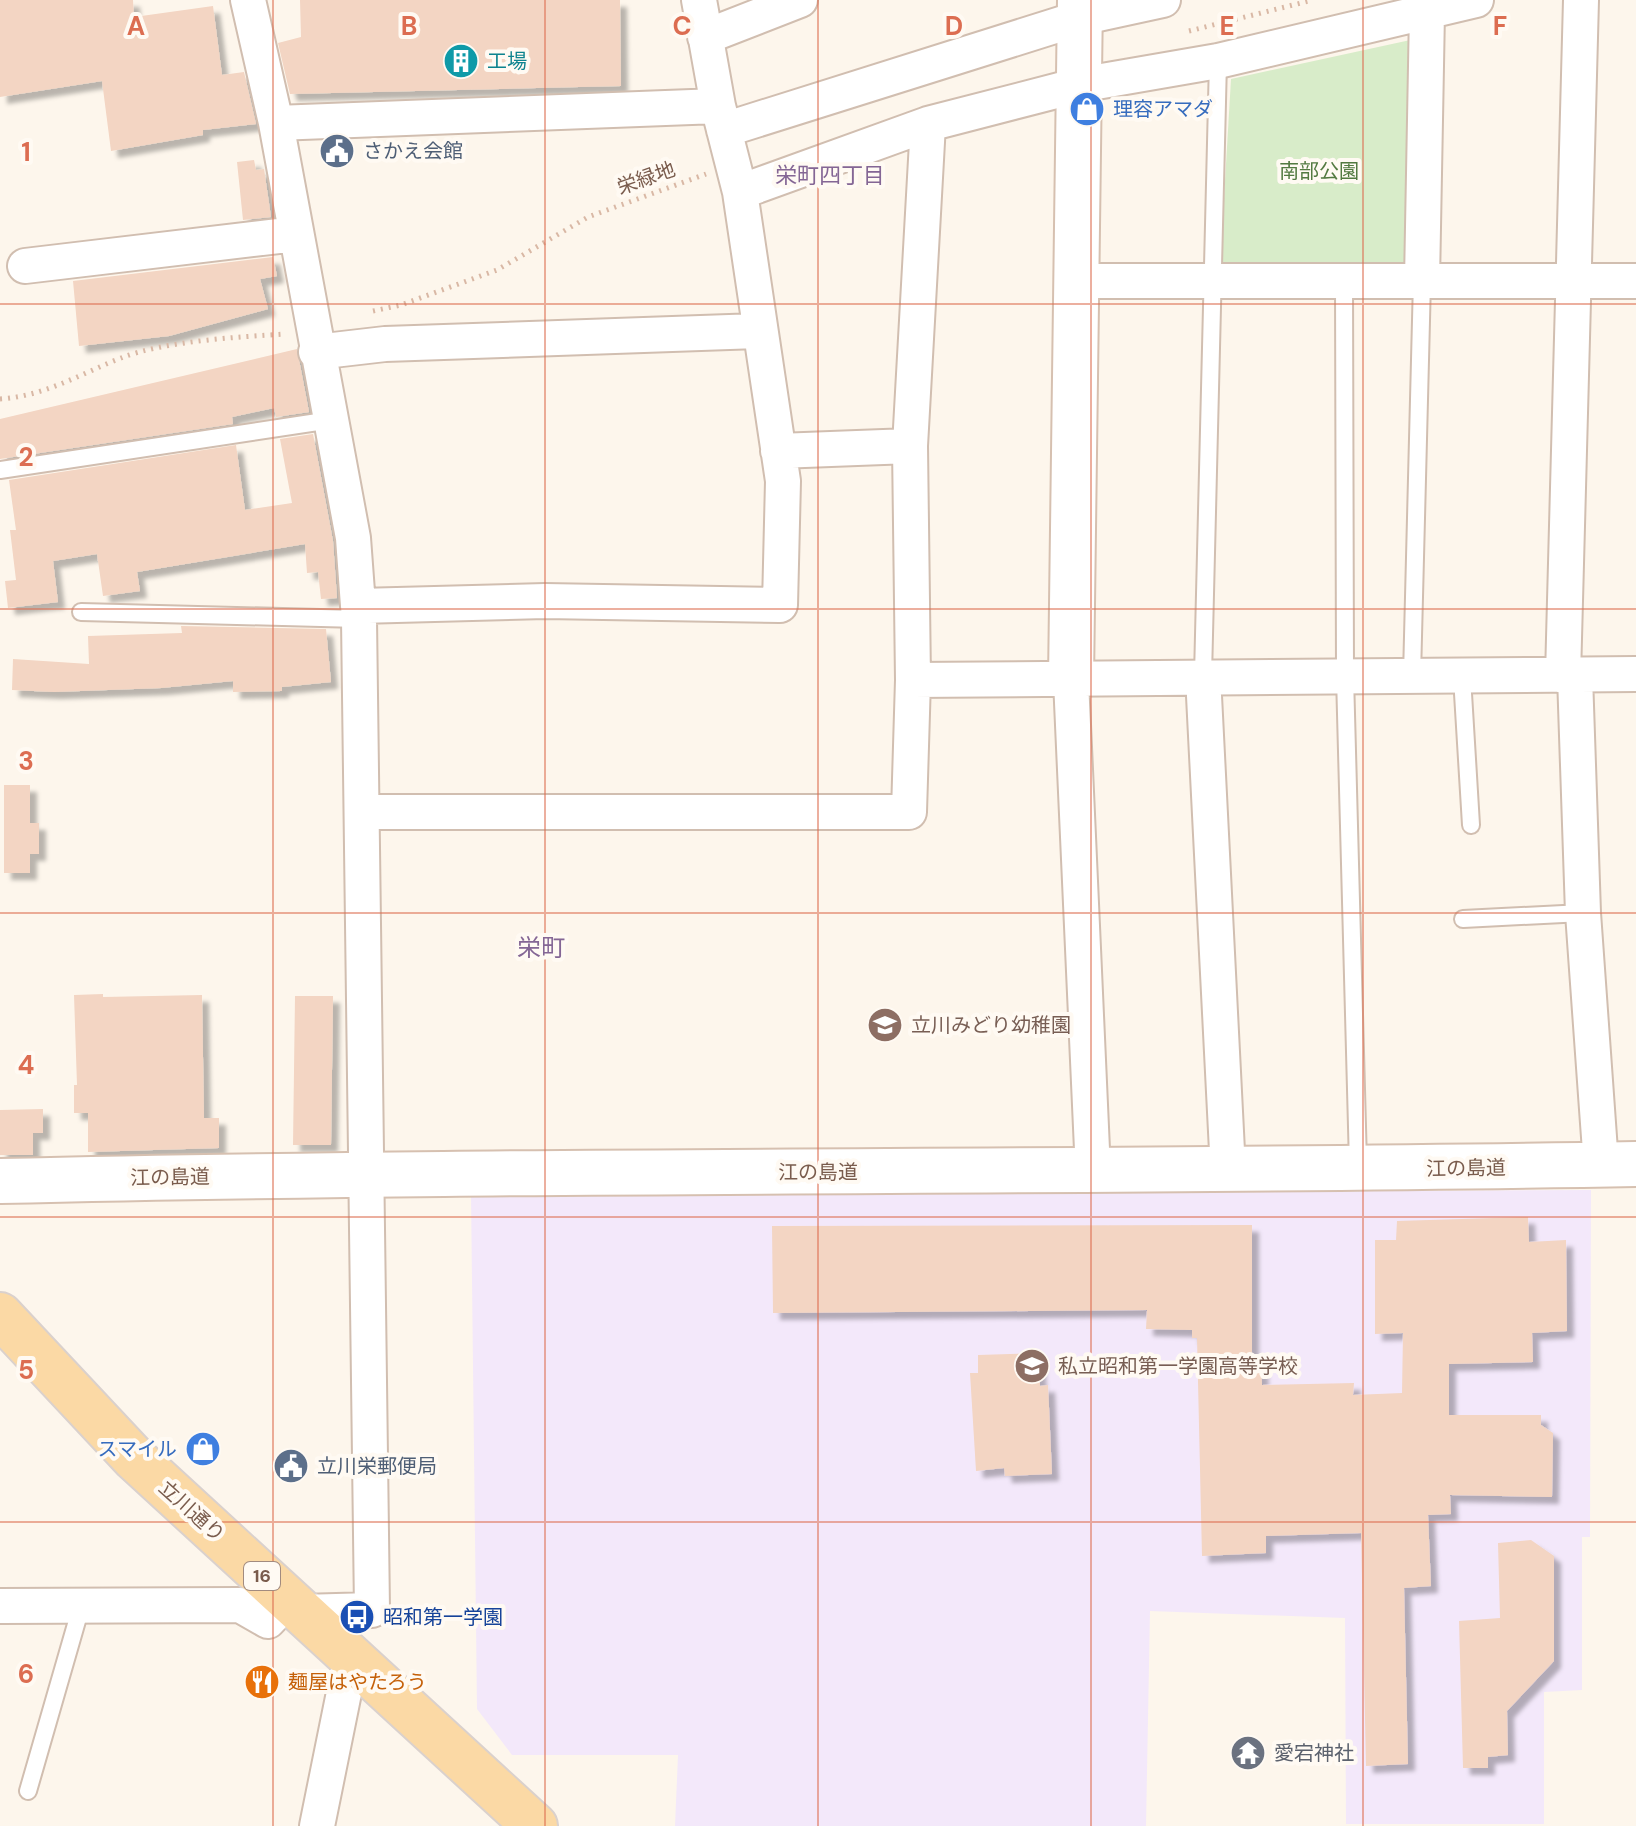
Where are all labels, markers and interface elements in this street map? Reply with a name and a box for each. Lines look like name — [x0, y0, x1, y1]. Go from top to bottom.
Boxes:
text: A — [127, 9, 145, 43]
text: B — [401, 9, 417, 43]
text: C — [672, 9, 692, 43]
text: D — [945, 9, 963, 43]
text: E — [1219, 9, 1235, 43]
text: F — [1493, 9, 1507, 43]
building icon: 工場 — [442, 42, 480, 80]
place label: 工場 — [487, 48, 527, 74]
shop icon: 理容アマダ — [1068, 90, 1106, 128]
place label: 理容アマダ — [1113, 96, 1213, 122]
public building icon: さかえ会館 — [318, 132, 356, 170]
text: 1 — [21, 135, 31, 169]
place label: さかえ会館 — [363, 138, 463, 164]
street label: 栄緑地 — [613, 156, 679, 200]
park label: 南部公園 — [1279, 158, 1359, 184]
district label: 栄町四丁目 — [775, 161, 885, 190]
text: 2 — [18, 440, 34, 474]
text: 3 — [18, 744, 34, 778]
district label: 栄町 — [517, 932, 565, 963]
school or university icon: 立川みどり幼稚園 — [866, 1006, 904, 1044]
place label: 立川みどり幼稚園 — [911, 1012, 1071, 1038]
text: 4 — [18, 1048, 34, 1082]
street label: 江の島道 — [1426, 1154, 1506, 1182]
street label: 江の島道 — [778, 1159, 858, 1185]
street label: 江の島道 — [130, 1163, 210, 1191]
school or university icon: 私立昭和第一学園高等学校 — [1013, 1347, 1051, 1385]
text: 5 — [18, 1353, 34, 1387]
place label: 私立昭和第一学園高等学校 — [1058, 1353, 1298, 1379]
shop icon: スマイル — [184, 1430, 222, 1468]
place label: スマイル — [98, 1436, 177, 1462]
public building icon: 立川栄郵便局 — [272, 1447, 310, 1485]
place label: 立川栄郵便局 — [317, 1453, 437, 1479]
street label: 立川通り — [154, 1475, 230, 1547]
road number: 16 — [244, 1562, 280, 1590]
bus stop icon: 昭和第一学園 — [338, 1598, 376, 1636]
place label: 昭和第一学園 — [383, 1604, 503, 1630]
text: 6 — [18, 1657, 34, 1691]
restaurant icon: 麺屋はやたろう — [243, 1663, 281, 1701]
place label: 麺屋はやたろう — [288, 1669, 427, 1695]
temple icon: 愛宕神社 — [1229, 1734, 1267, 1772]
place label: 愛宕神社 — [1274, 1740, 1354, 1766]

